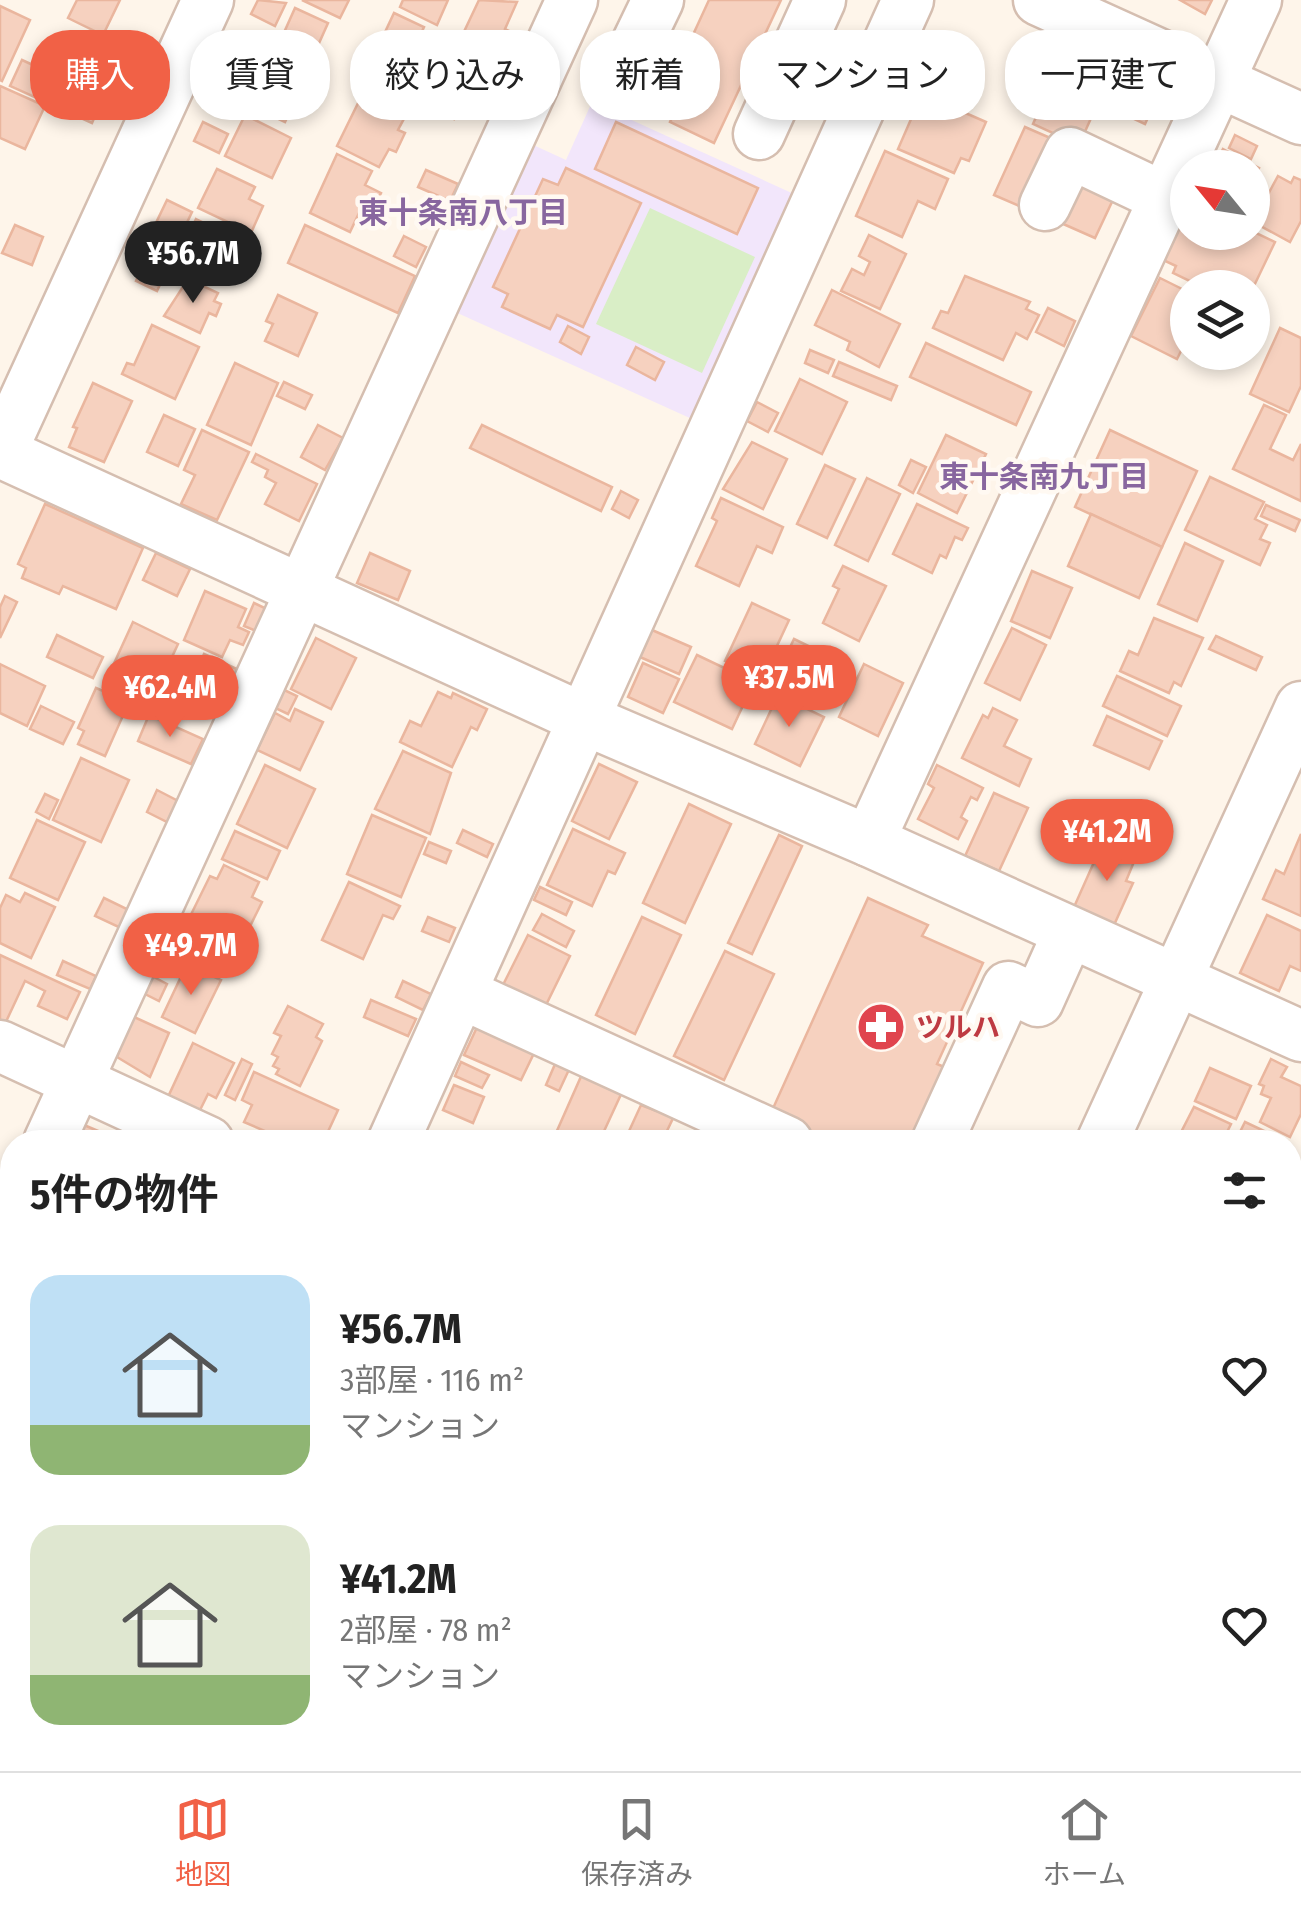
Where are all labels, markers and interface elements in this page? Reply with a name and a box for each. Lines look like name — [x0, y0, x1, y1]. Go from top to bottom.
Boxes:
chip: 購入 — [30, 30, 170, 120]
chip: 賃貸 — [190, 30, 330, 120]
chip: 絞り込み — [350, 30, 560, 120]
chip: 新着 — [580, 30, 720, 120]
chip: マンション — [740, 30, 985, 120]
chip: 一戸建て — [1005, 30, 1215, 120]
north arrow — [1170, 150, 1270, 250]
map controls — [1170, 150, 1270, 370]
district label: 東十条南八丁目 — [358, 195, 568, 231]
pin: ¥56.7M — [112, 221, 274, 306]
text: ¥56.7M — [147, 234, 239, 272]
button: layers — [1170, 270, 1270, 370]
district label: 東十条南九丁目 — [939, 459, 1149, 495]
pin: ¥37.5M — [708, 645, 870, 730]
pin: ¥62.4M — [89, 655, 251, 740]
text: ¥37.5M — [743, 658, 835, 696]
text: ¥62.4M — [124, 668, 216, 706]
pin: ¥41.2M — [1026, 799, 1188, 884]
text: ¥41.2M — [1063, 812, 1151, 850]
pin: ¥49.7M — [110, 913, 272, 998]
text: ¥49.7M — [145, 926, 237, 964]
pharmacy icon: ツルハ — [855, 1001, 907, 1053]
place label: ツルハ — [916, 1011, 1000, 1044]
icon: filters — [1217, 1163, 1272, 1218]
text: 5件の物件 — [30, 1170, 219, 1220]
text: ¥56.7M — [340, 1304, 462, 1354]
icon: home — [110, 1315, 230, 1435]
icon: heart — [1217, 1348, 1272, 1403]
text: 3部屋 · 116 m² — [340, 1361, 524, 1399]
text: マンション — [340, 1407, 500, 1445]
text: ¥41.2M — [340, 1554, 457, 1604]
icon: home — [110, 1565, 230, 1685]
icon: heart — [1217, 1598, 1272, 1653]
text: 2部屋 · 78 m² — [340, 1611, 512, 1649]
text: マンション — [340, 1657, 500, 1695]
tab: 地図 — [175, 1792, 231, 1892]
tab: 保存済み — [581, 1792, 693, 1892]
tab: ホーム — [1043, 1792, 1126, 1892]

